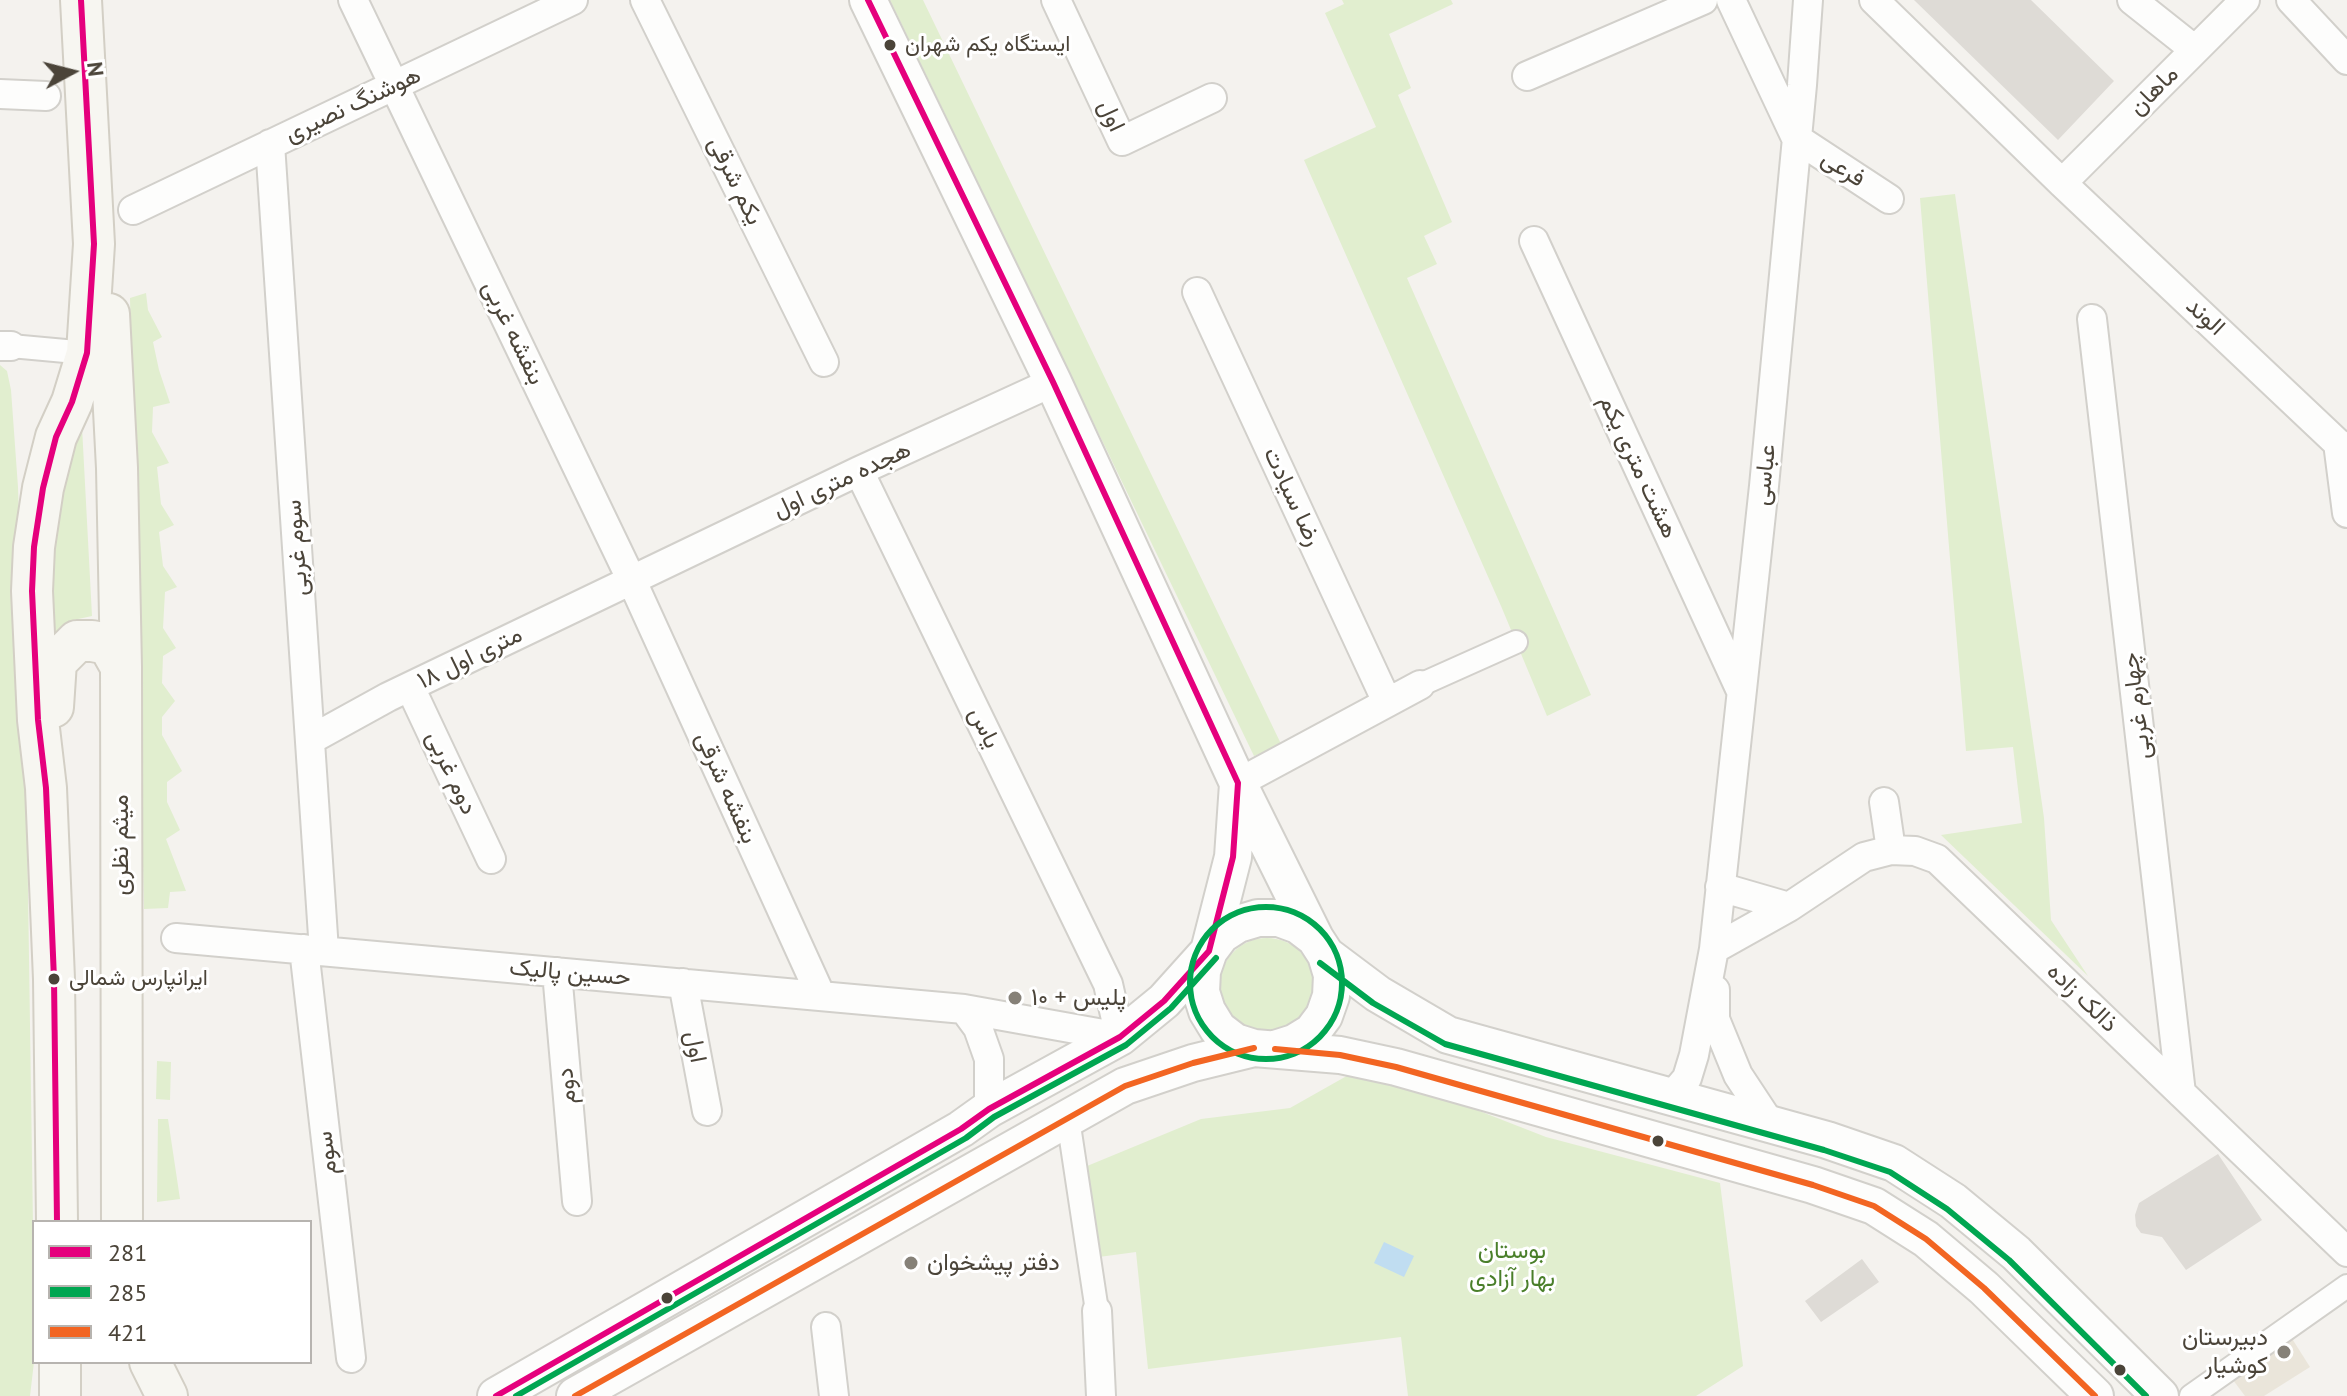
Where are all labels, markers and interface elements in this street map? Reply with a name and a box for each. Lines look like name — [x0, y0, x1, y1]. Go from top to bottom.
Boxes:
north arrow — [32, 32, 112, 112]
place label: ایستگاه یکم شهران — [905, 32, 1070, 58]
marker: ایستگاه یکم شهران — [882, 37, 898, 53]
text: N — [81, 60, 111, 78]
street label: ماهان — [2123, 60, 2185, 122]
street label: هوشنگ نصیری — [280, 61, 426, 149]
street label: اول — [1091, 96, 1131, 136]
street label: یکم شرقی — [701, 132, 769, 230]
street label: فرعی — [1816, 144, 1870, 194]
street label: بنفشه غربی — [475, 276, 551, 390]
street label: الوند — [2180, 292, 2230, 342]
street label: هشت متری یکم — [1592, 391, 1684, 543]
street label: هجده متری اول — [768, 435, 916, 525]
street label: رضا سیادت — [1257, 443, 1327, 551]
street label: عباسی — [1747, 443, 1783, 507]
street label: سوم غربی — [279, 499, 315, 597]
street label: ۱۸ متری اول — [413, 620, 527, 696]
street label: چهارم غربی — [2116, 651, 2158, 761]
street label: یاس — [962, 703, 1006, 753]
street label: دوم غربی — [419, 727, 483, 819]
street label: بنفشه شرقی — [689, 728, 763, 848]
street label: میثم نظری — [107, 795, 135, 895]
street label: حسین پالیک — [508, 953, 632, 993]
street label: ذالک زاده — [2040, 957, 2124, 1039]
place label: ایرانپارس شمالی — [69, 966, 208, 992]
marker: ایرانپارس شمالی — [46, 971, 62, 987]
place label: پلیس + ۱۰ — [1031, 984, 1126, 1012]
marker: پلیس + ۱۰ — [1006, 989, 1024, 1007]
street label: اول — [678, 1029, 712, 1065]
street label: دوم — [551, 1067, 583, 1105]
street label: سوم — [310, 1129, 344, 1177]
unlabelled marker — [1650, 1133, 1666, 1149]
legend — [32, 1220, 312, 1364]
text: 281 — [108, 1237, 147, 1268]
park label: بوستان بهار آزادی — [1469, 1237, 1555, 1293]
place label: دفتر پیشخوان — [927, 1249, 1060, 1277]
marker: دفتر پیشخوان — [902, 1254, 920, 1272]
text: 285 — [108, 1277, 147, 1308]
unlabelled marker — [659, 1290, 675, 1306]
text: 421 — [108, 1317, 147, 1348]
place label: دبیرستان کوشیار — [2182, 1324, 2268, 1380]
marker: دبیرستان کوشیار — [2275, 1343, 2293, 1361]
unlabelled marker — [2112, 1362, 2128, 1378]

